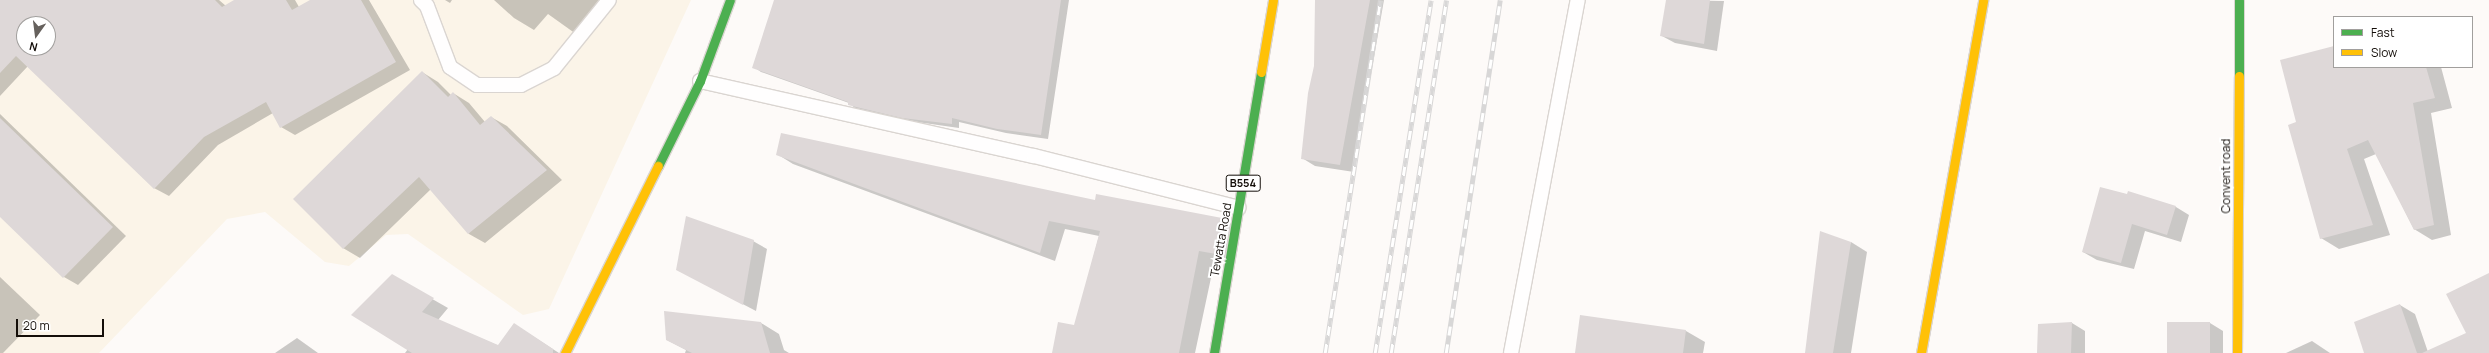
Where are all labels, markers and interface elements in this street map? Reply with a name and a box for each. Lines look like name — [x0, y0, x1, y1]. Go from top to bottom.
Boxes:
north arrow — [16, 16, 56, 56]
legend — [2333, 16, 2473, 68]
text: Fast — [2371, 24, 2395, 41]
text: N — [28, 39, 39, 55]
text: Slow — [2371, 44, 2397, 61]
street label: Convent road — [2219, 139, 2233, 213]
road number: B554 — [1225, 174, 1261, 192]
street label: Tewatta Road — [1207, 202, 1235, 278]
scale bar — [18, 311, 106, 337]
text: 20 m — [23, 317, 50, 334]

